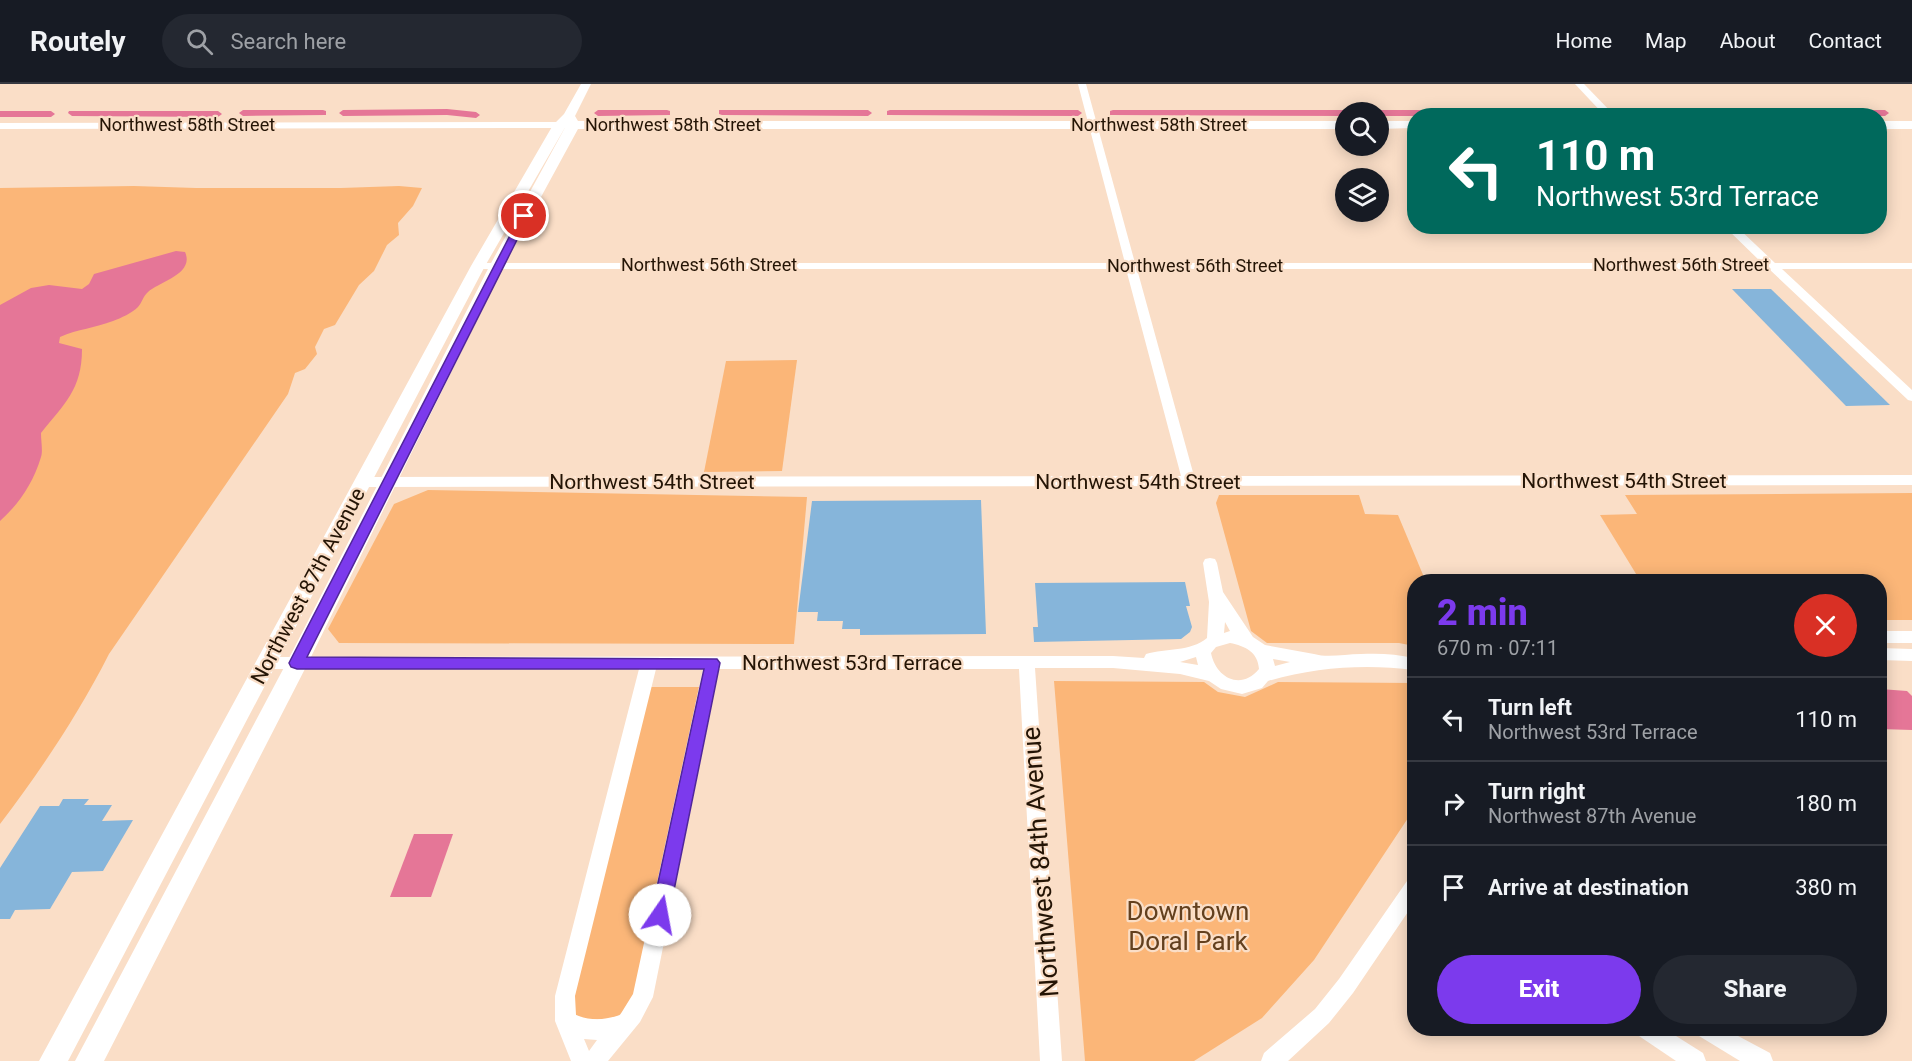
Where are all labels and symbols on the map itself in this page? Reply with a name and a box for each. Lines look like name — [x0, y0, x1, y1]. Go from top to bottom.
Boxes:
street label: Northwest 58th Street — [99, 114, 275, 135]
street label: Northwest 58th Street — [585, 114, 761, 135]
street label: Northwest 58th Street — [1071, 114, 1247, 135]
pin — [498, 190, 549, 241]
street label: Northwest 56th Street — [621, 254, 797, 275]
street label: Northwest 56th Street — [1593, 254, 1769, 275]
street label: Northwest 56th Street — [1107, 255, 1283, 276]
street label: Northwest 54th Street — [1521, 469, 1727, 493]
street label: Northwest 54th Street — [549, 470, 755, 494]
street label: Northwest 54th Street — [1035, 470, 1241, 494]
street label: Northwest 87th Avenue — [246, 484, 370, 688]
street label: Northwest 53rd Terrace — [742, 651, 962, 675]
street label: Northwest 84th Avenue — [1016, 726, 1064, 998]
position arrow — [628, 883, 692, 947]
park label: Downtown Doral Park — [1127, 896, 1249, 956]

